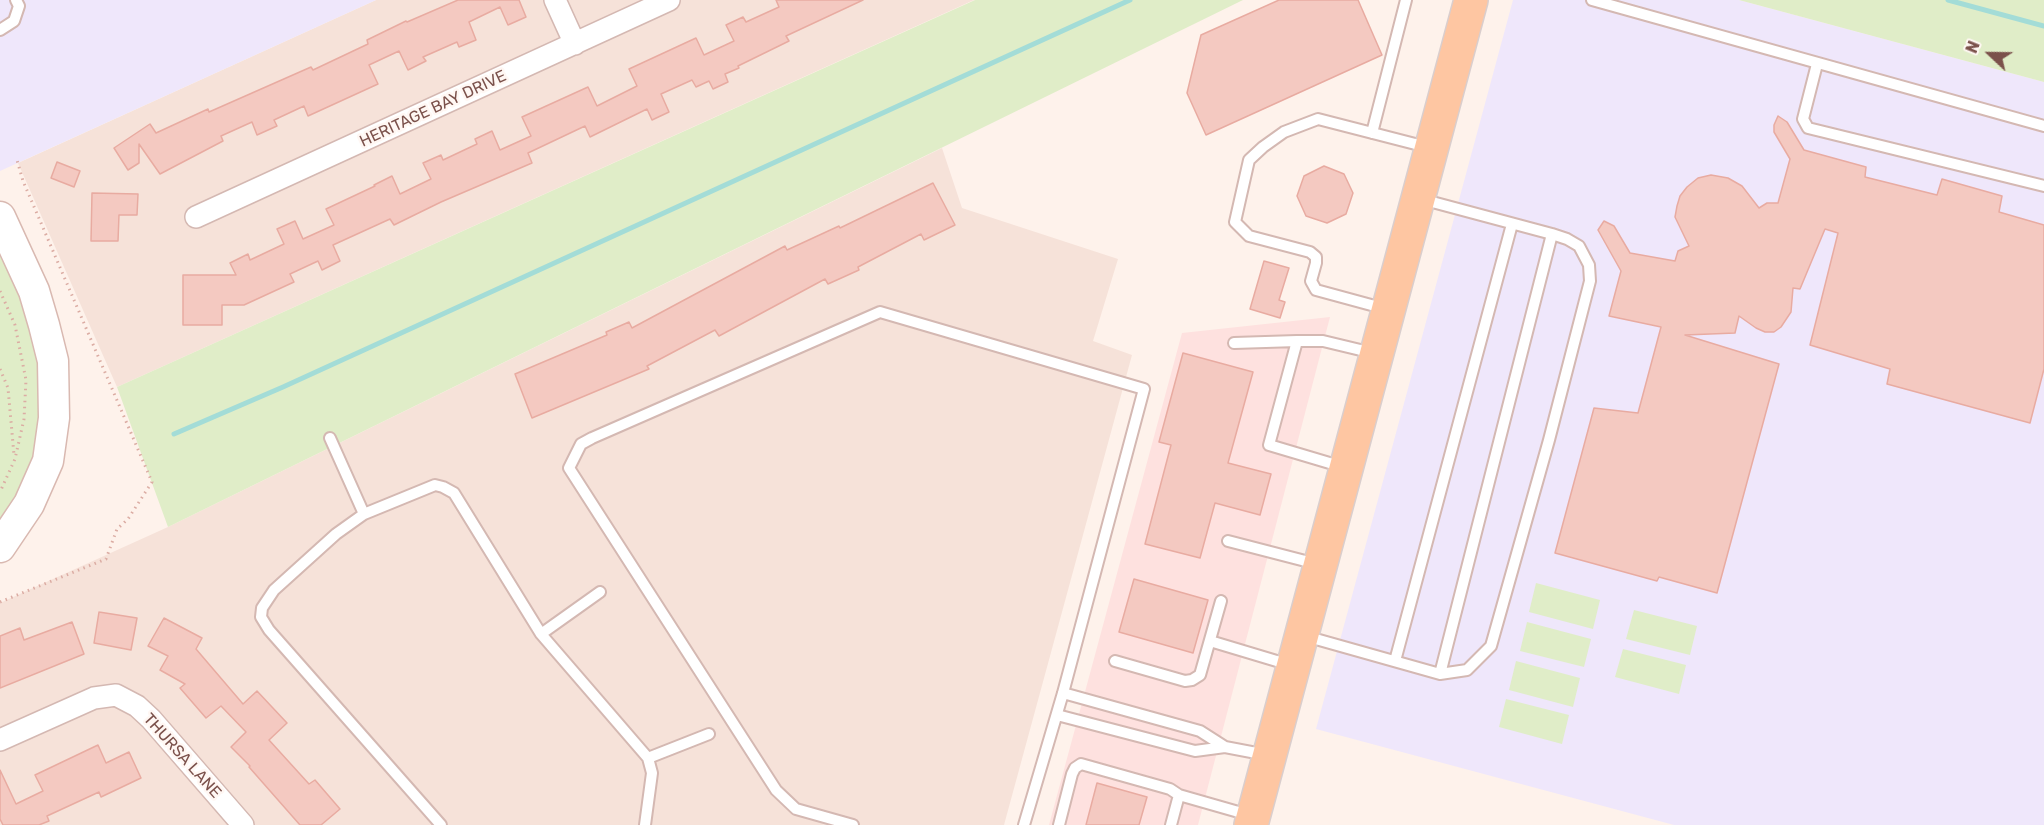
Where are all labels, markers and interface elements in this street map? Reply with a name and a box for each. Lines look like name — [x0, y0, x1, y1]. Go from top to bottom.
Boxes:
north arrow — [1960, 24, 2020, 84]
text: N — [1962, 38, 1984, 56]
street label: HERITAGE BAY DRIVE — [357, 67, 509, 151]
street label: THURSA LANE — [139, 710, 225, 802]

